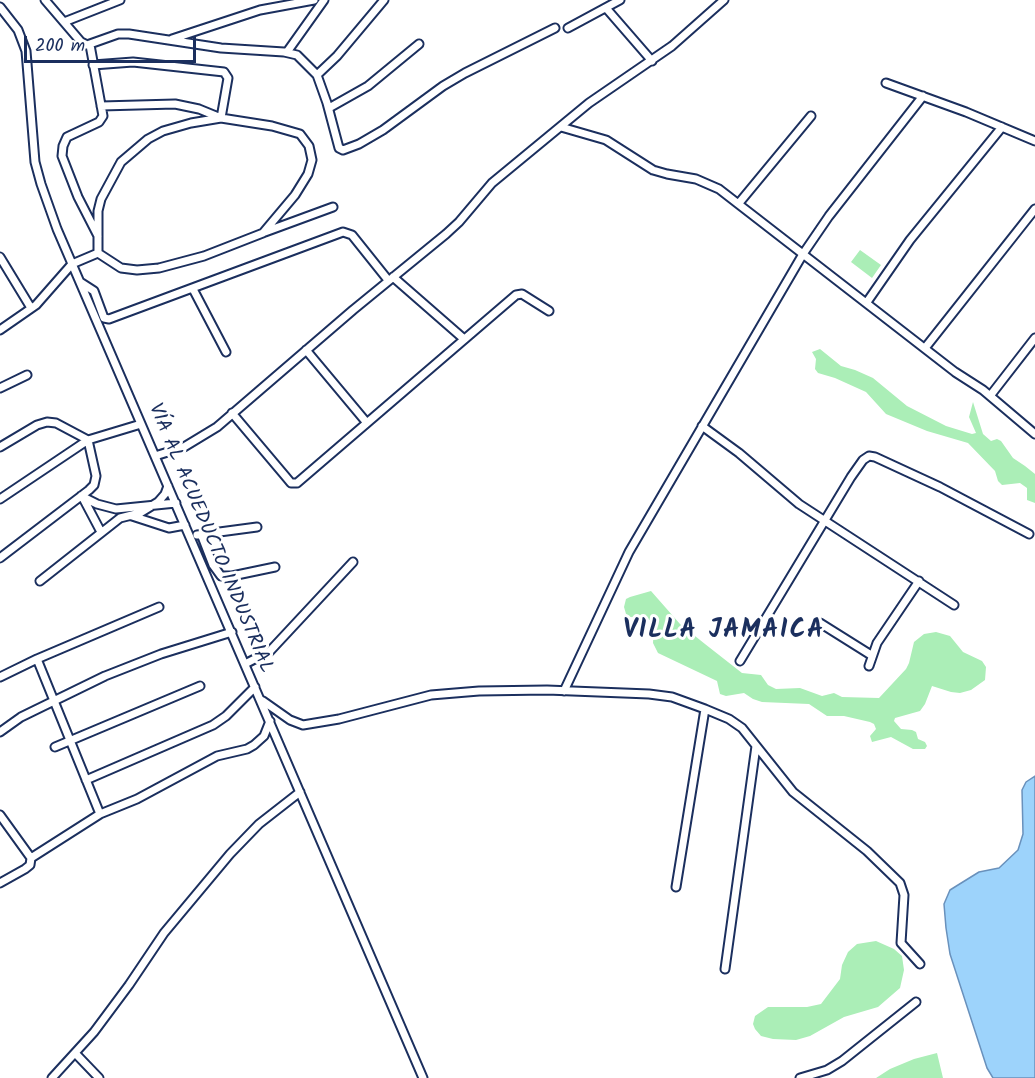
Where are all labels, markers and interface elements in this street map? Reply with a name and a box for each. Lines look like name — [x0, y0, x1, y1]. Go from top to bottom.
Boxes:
scale bar — [27, 24, 200, 62]
text: 200 m — [35, 32, 85, 61]
street label: VÍA AL ACUEDUCTO INDUSTRIAL — [141, 401, 277, 677]
district label: VILLA JAMAICA — [623, 617, 825, 649]

